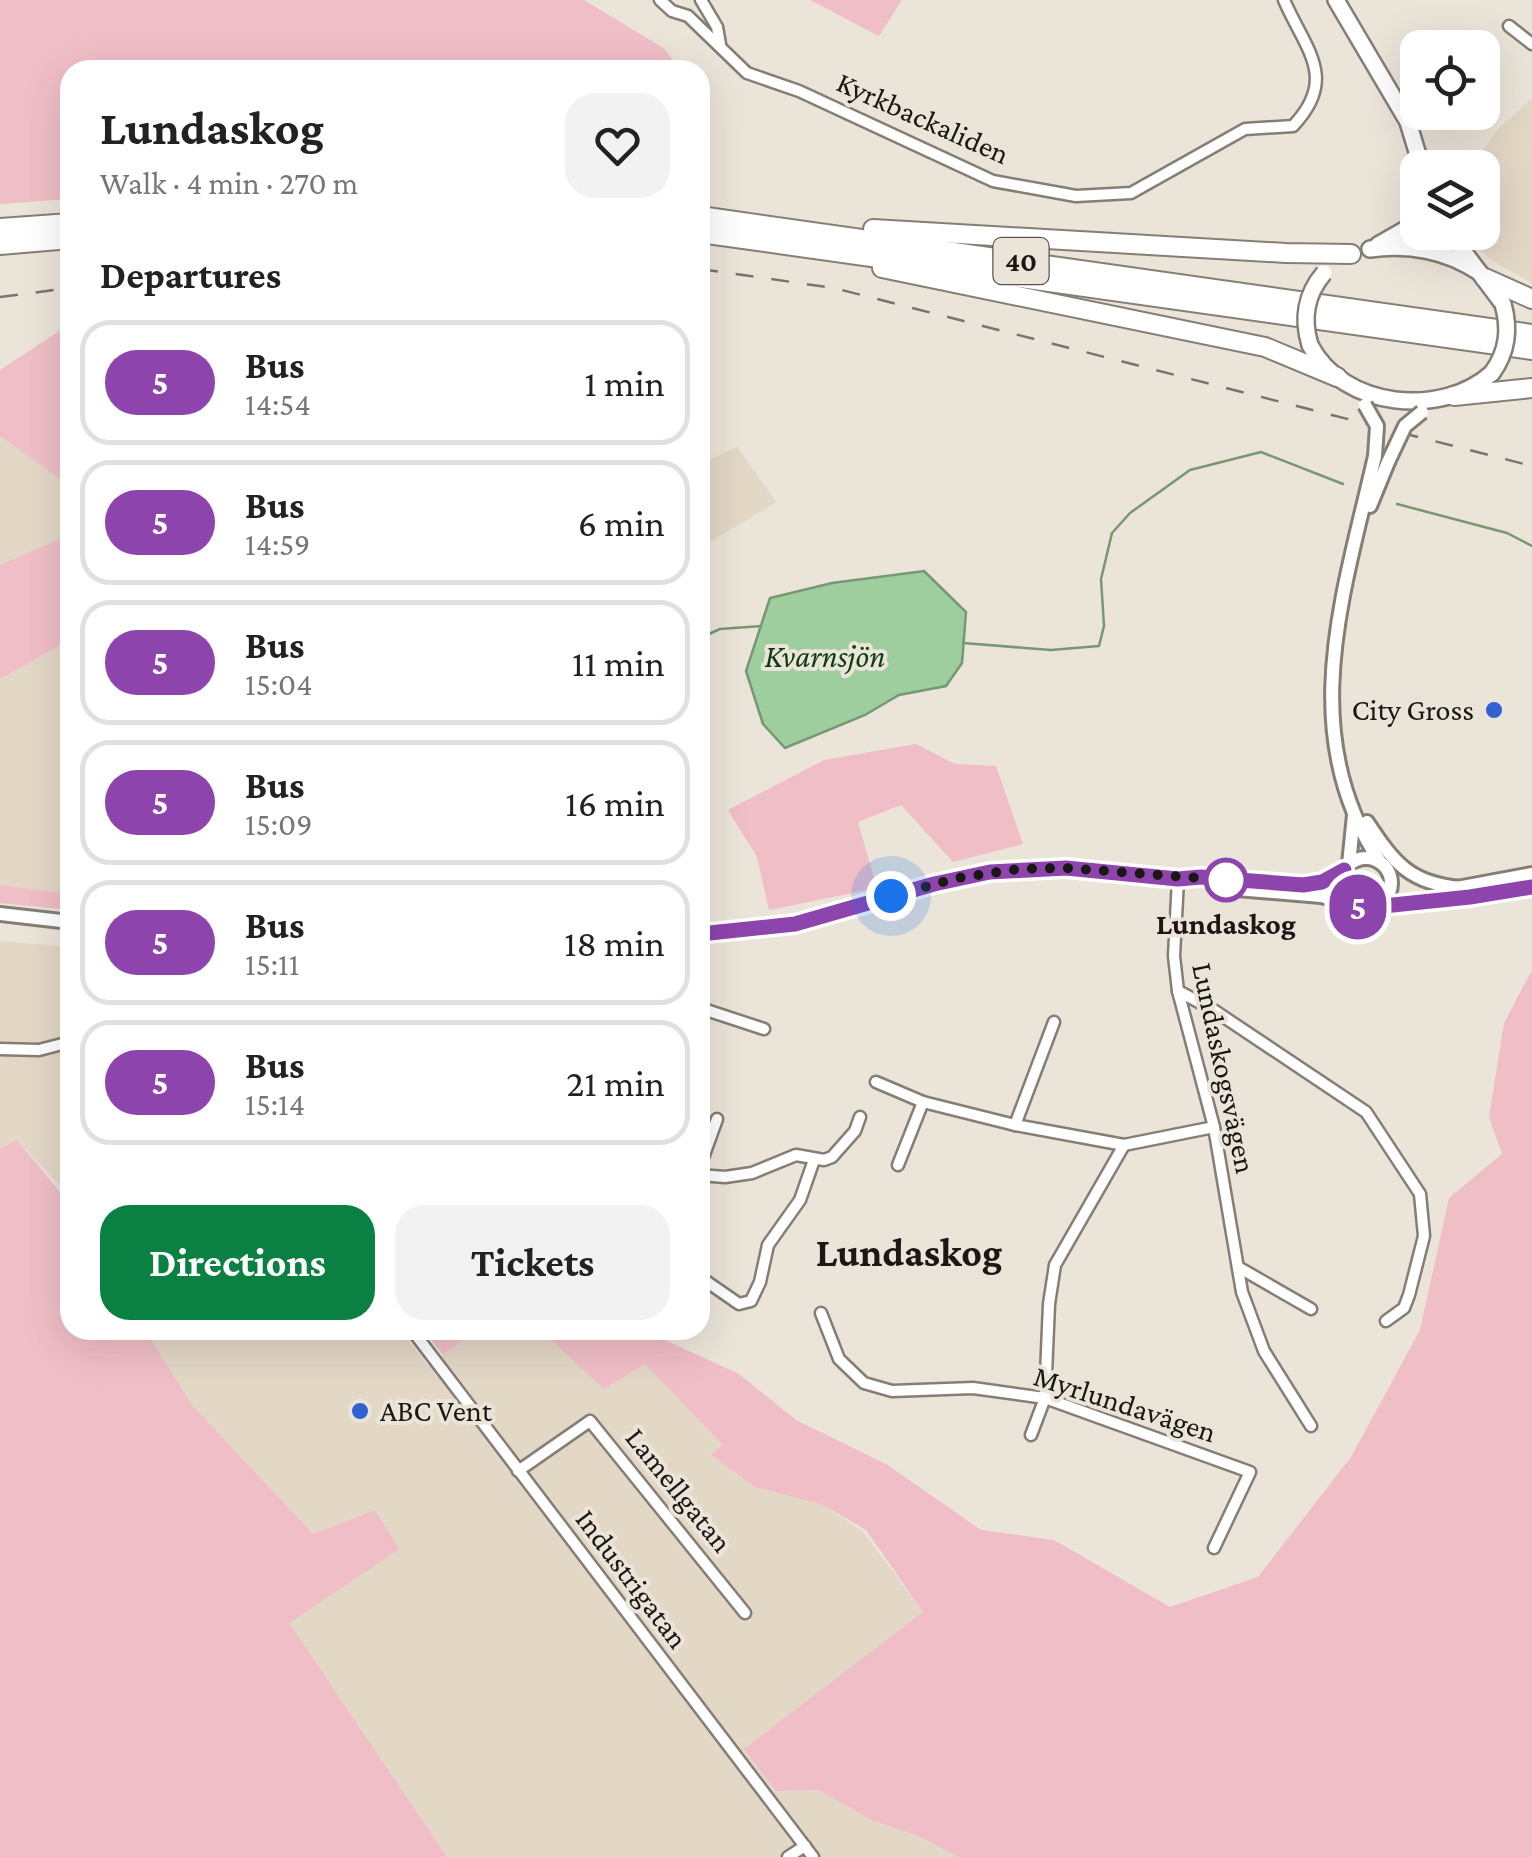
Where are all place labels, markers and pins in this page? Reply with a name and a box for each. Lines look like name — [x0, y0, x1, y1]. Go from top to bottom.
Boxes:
place label: City Gross — [1352, 693, 1474, 727]
marker: City Gross — [1483, 699, 1505, 721]
marker: Lundaskog — [1205, 859, 1247, 901]
place label: Lundaskog — [1156, 907, 1296, 940]
place label: ABC Vent — [380, 1394, 493, 1427]
marker: ABC Vent — [349, 1400, 371, 1422]

